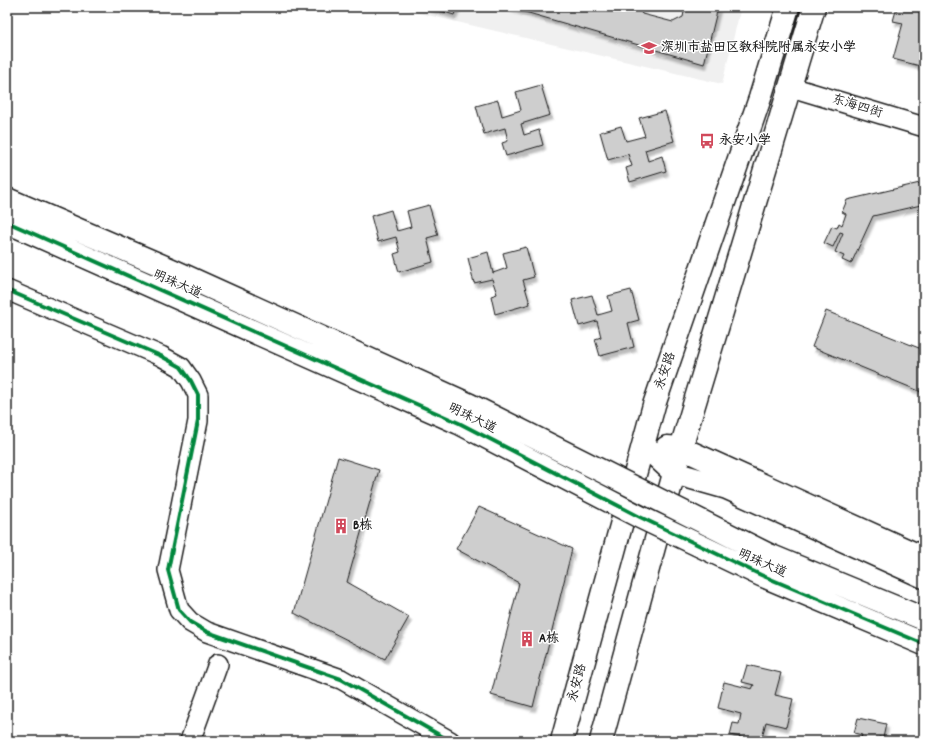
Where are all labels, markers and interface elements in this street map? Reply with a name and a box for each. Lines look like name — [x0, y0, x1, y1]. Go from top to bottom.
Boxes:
school or university icon: 深圳市盐田区教科院附属永安小学 — [640, 39, 658, 57]
place label: 深圳市盐田区教科院附属永安小学 — [661, 39, 856, 58]
street label: 东海四街 — [829, 90, 885, 124]
bus stop icon: 永安小学 — [698, 132, 716, 150]
place label: 永安小学 — [719, 132, 771, 151]
street label: 明珠大道 — [149, 266, 205, 304]
street label: 永安路 — [651, 349, 681, 393]
street label: 明珠大道 — [444, 399, 500, 439]
building icon: B栋 — [332, 517, 350, 535]
place label: B栋 — [353, 517, 372, 536]
street label: 明珠大道 — [734, 545, 790, 583]
building icon: A栋 — [518, 630, 536, 648]
place label: A栋 — [539, 630, 559, 649]
street label: 永安路 — [564, 662, 592, 704]

